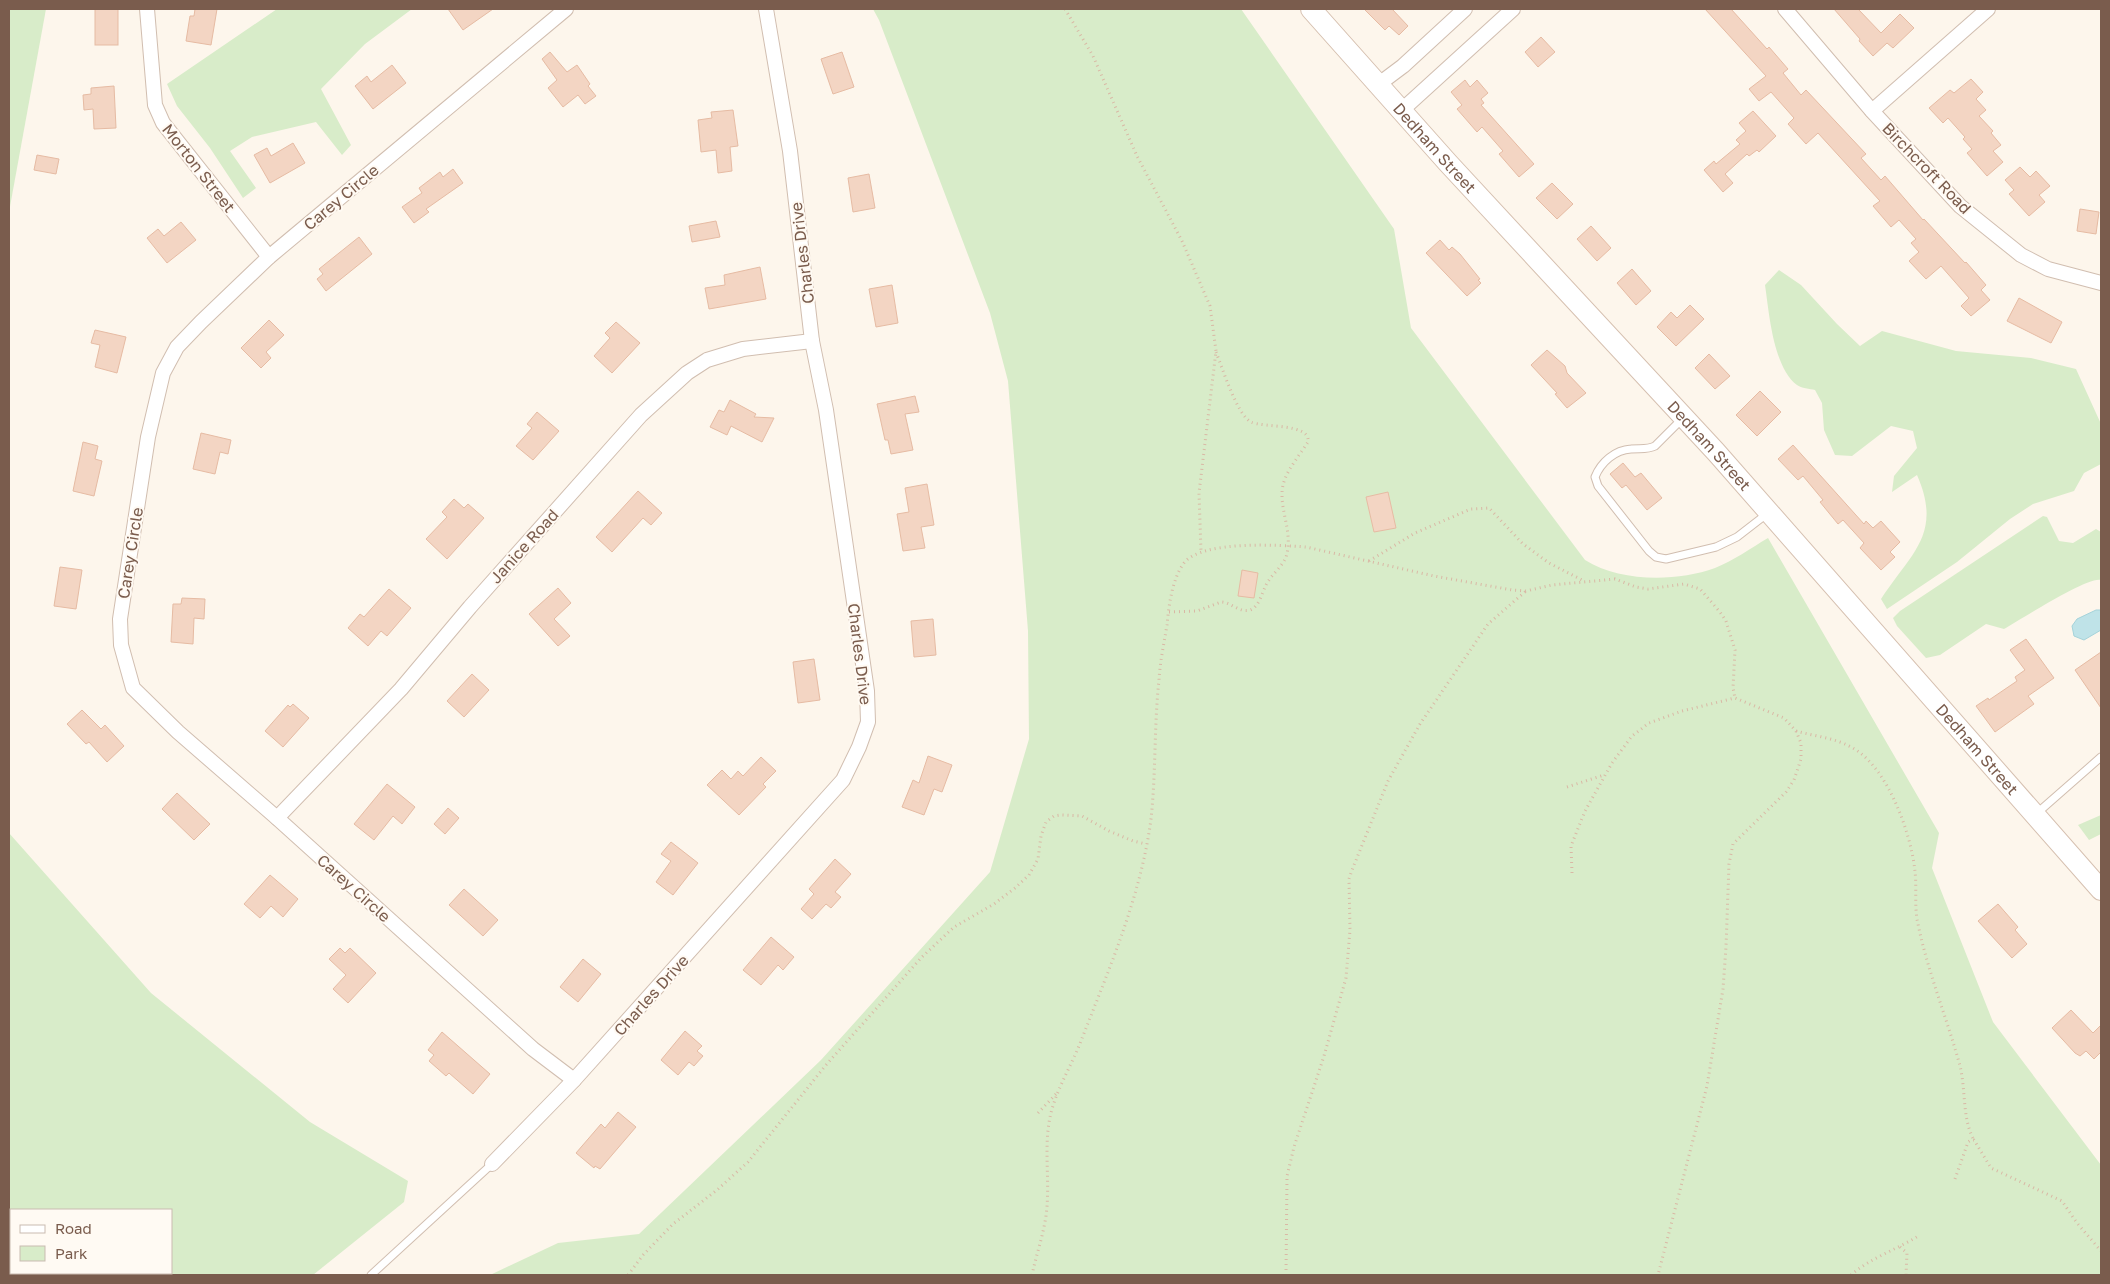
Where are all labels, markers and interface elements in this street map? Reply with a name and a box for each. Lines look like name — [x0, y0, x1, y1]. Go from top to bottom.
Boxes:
street label: Dedham Street — [1389, 98, 1481, 197]
street label: Birchcroft Road — [1878, 118, 1976, 218]
street label: Morton Street — [158, 120, 240, 216]
street label: Carey Circle — [299, 160, 383, 234]
street label: Charles Drive — [786, 201, 818, 305]
street label: Dedham Street — [1663, 396, 1755, 495]
street label: Janice Road — [485, 505, 563, 587]
street label: Carey Circle — [113, 506, 147, 600]
street label: Charles Drive — [844, 602, 876, 706]
street label: Dedham Street — [1932, 700, 2023, 799]
street label: Carey Circle — [313, 850, 395, 926]
street label: Charles Drive — [609, 950, 693, 1040]
legend — [10, 1209, 172, 1274]
text: Road — [55, 1219, 92, 1237]
text: Park — [55, 1244, 88, 1262]

